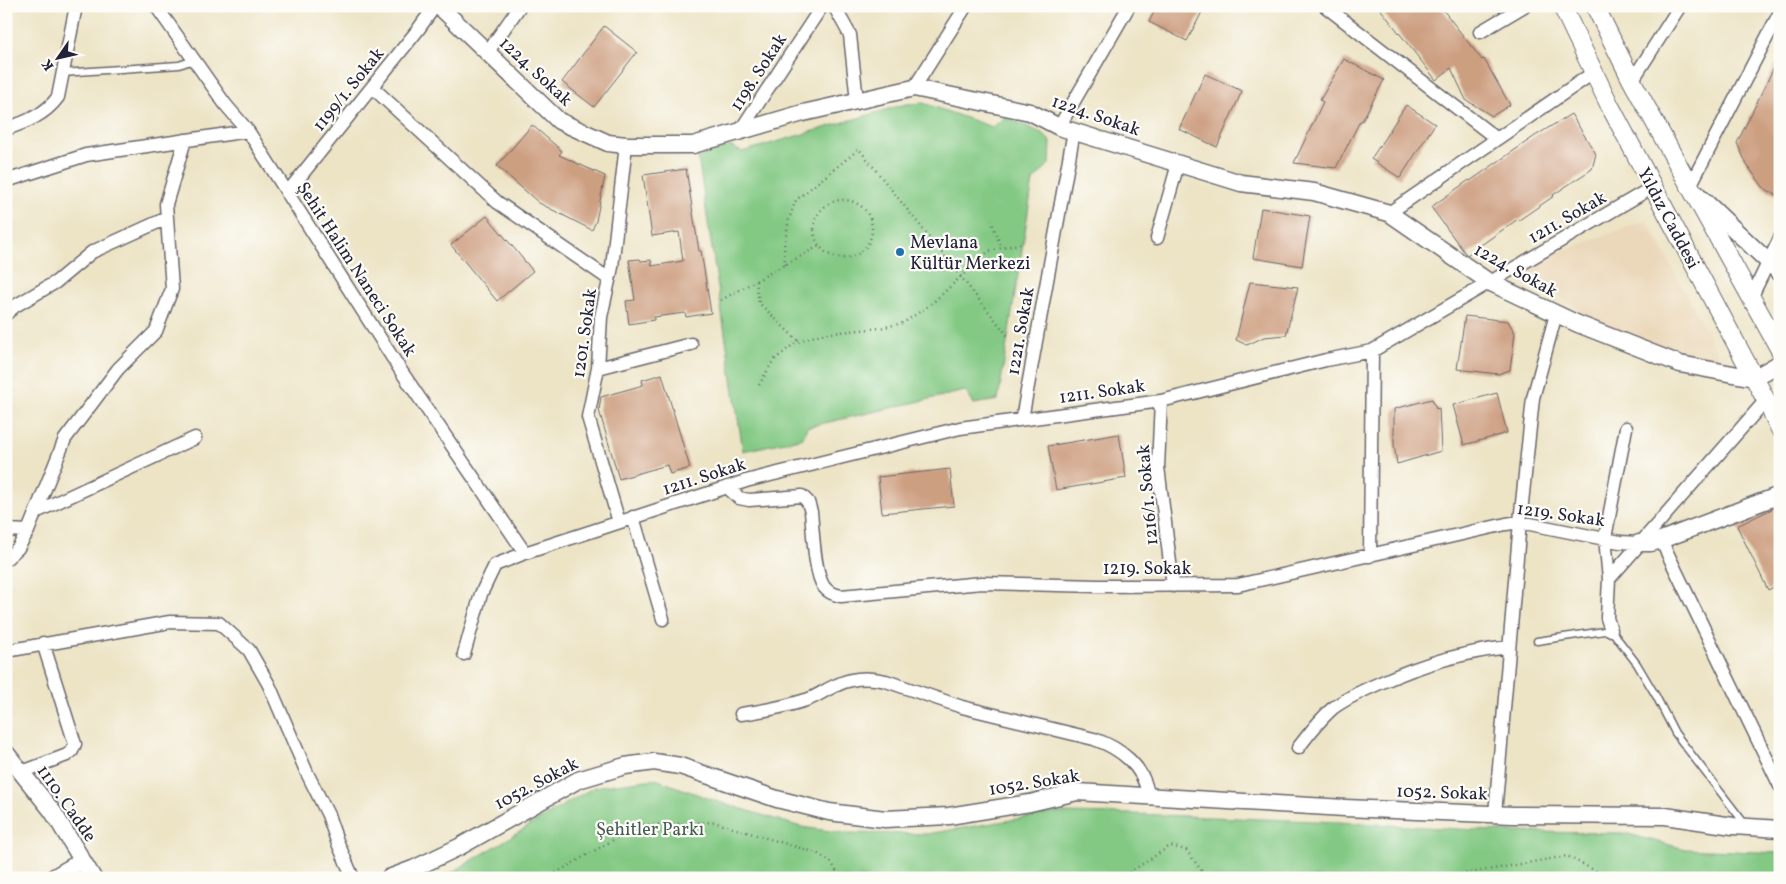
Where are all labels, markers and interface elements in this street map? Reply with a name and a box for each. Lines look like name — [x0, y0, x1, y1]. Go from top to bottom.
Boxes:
street label: 1198. Sokak — [725, 29, 794, 117]
street label: 1224. Sokak — [493, 31, 577, 113]
north arrow — [32, 32, 82, 82]
street label: 1199/1. Sokak — [307, 42, 391, 137]
text: K — [38, 55, 59, 74]
street label: 1224. Sokak — [1048, 90, 1143, 143]
street label: Yıldız Caddesi — [1630, 164, 1705, 274]
street label: Şehit Halim Naneci Sokak — [290, 177, 422, 362]
street label: 1211. Sokak — [1524, 186, 1612, 251]
place label: Mevlana Kültür Merkezi — [910, 231, 1030, 277]
street label: 1224. Sokak — [1469, 238, 1562, 305]
marker: Mevlana Kültür Merkezi — [894, 246, 906, 258]
street label: 1221. Sokak — [1001, 285, 1042, 377]
street label: 1201. Sokak — [567, 287, 604, 380]
street label: 1211. Sokak — [1058, 374, 1147, 411]
street label: 1216/1. Sokak — [1132, 443, 1165, 547]
street label: 1211. Sokak — [660, 452, 750, 503]
street label: 1219. Sokak — [1515, 497, 1607, 534]
street label: 1219. Sokak — [1103, 557, 1192, 582]
street label: 1052. Sokak — [490, 752, 583, 817]
street label: 1110. Cadde — [30, 760, 102, 848]
street label: 1052. Sokak — [987, 764, 1082, 803]
street label: 1052. Sokak — [1396, 779, 1488, 808]
park label: Şehitler Parkı — [596, 818, 704, 843]

